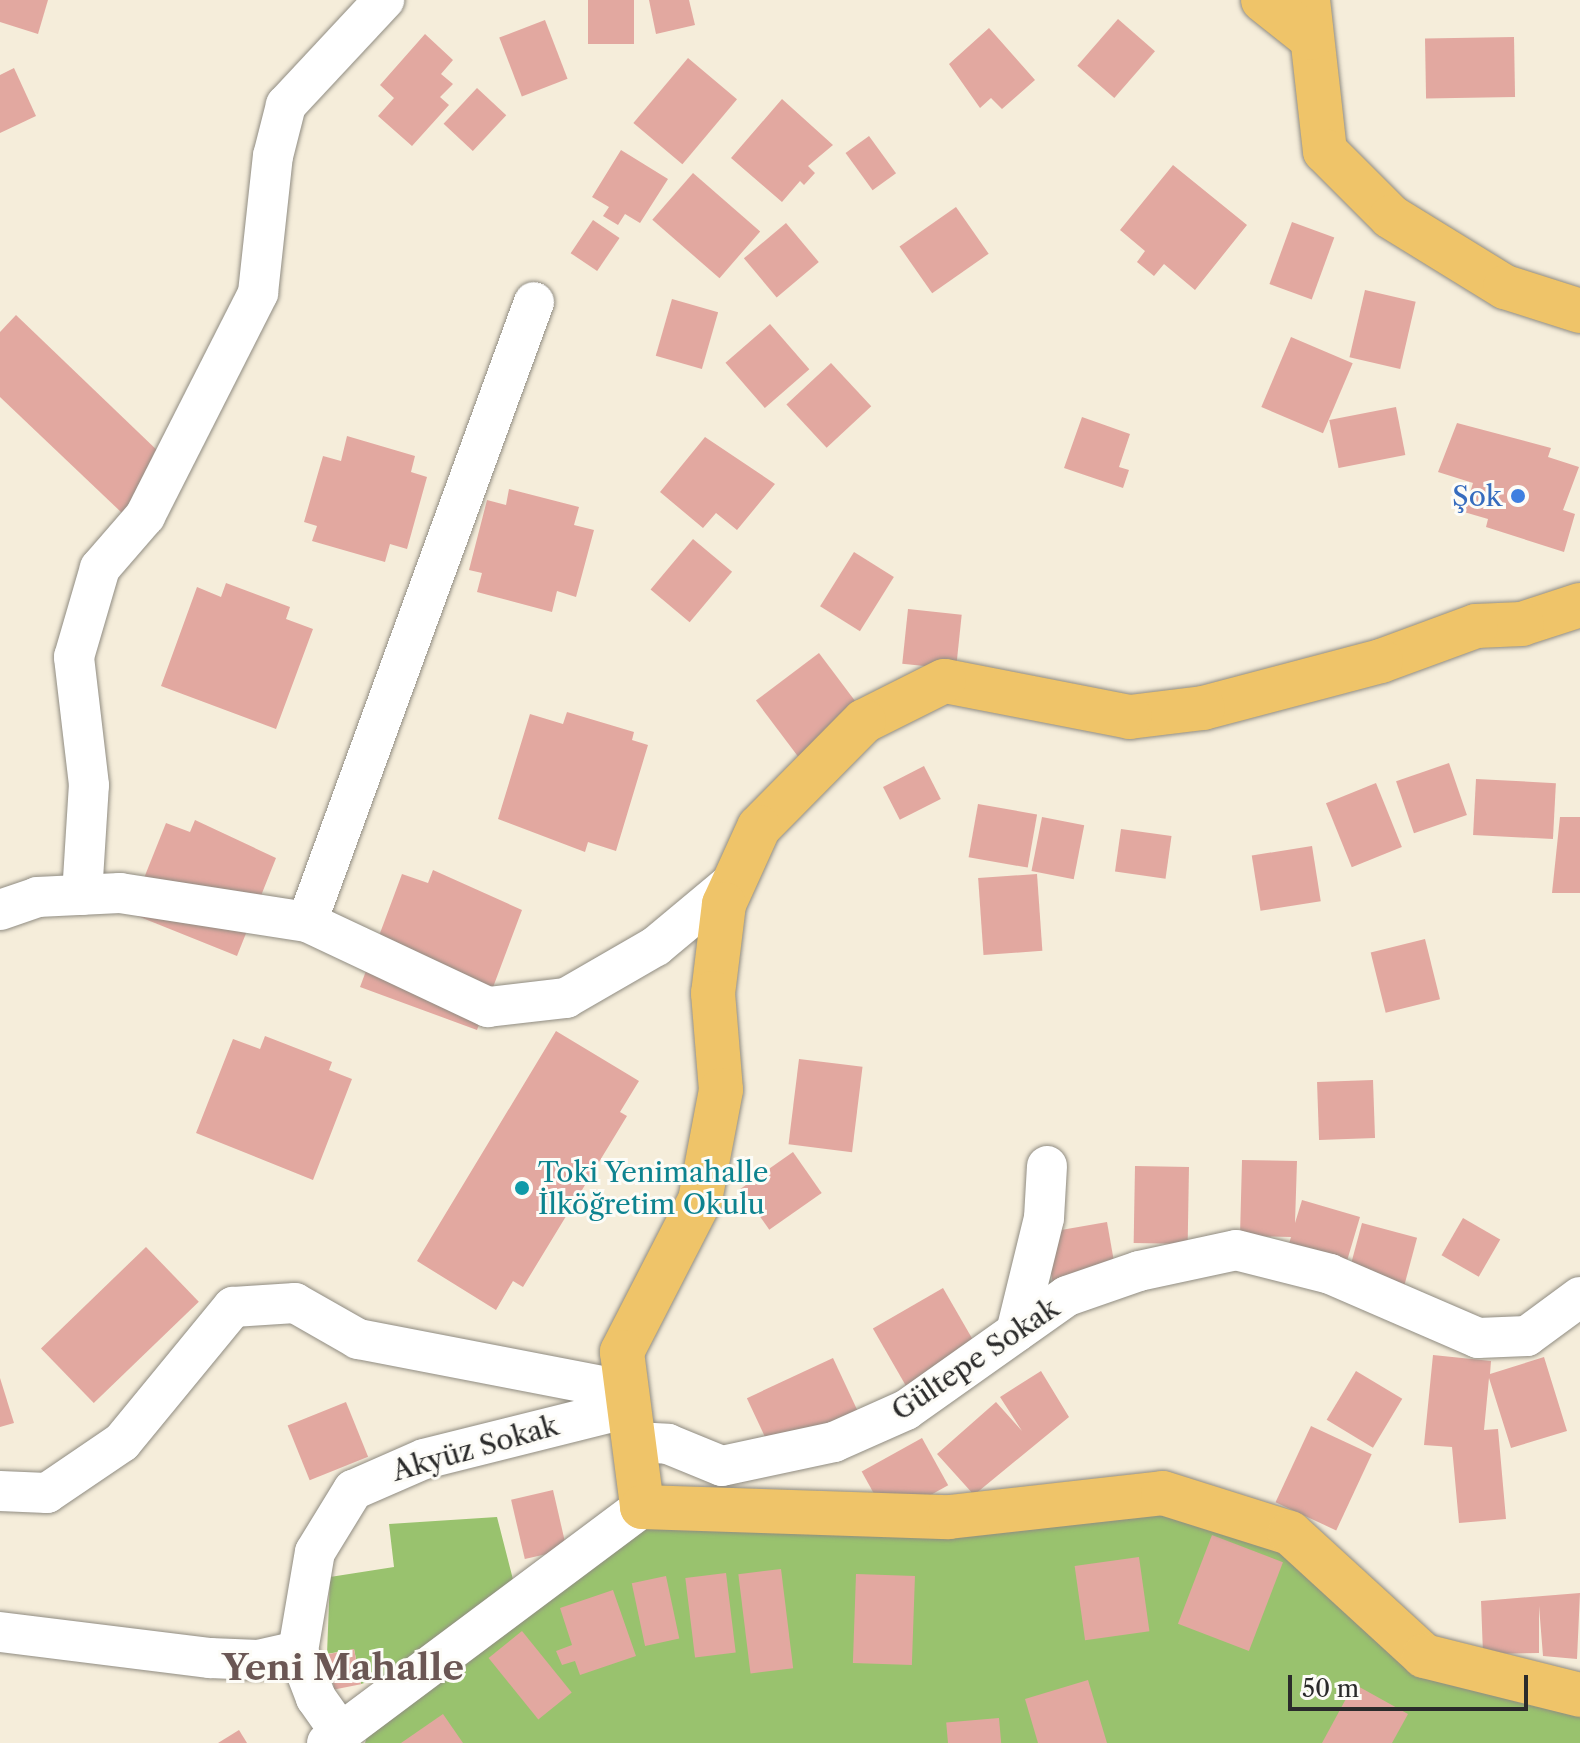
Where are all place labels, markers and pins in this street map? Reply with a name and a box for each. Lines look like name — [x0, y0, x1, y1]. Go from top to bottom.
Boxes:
place label: Şok — [1452, 479, 1502, 513]
marker: Şok — [1509, 487, 1527, 505]
place label: Toki Yenimahalle İlköğretim Okulu — [538, 1155, 769, 1221]
marker: Toki Yenimahalle İlköğretim Okulu — [513, 1179, 531, 1197]

